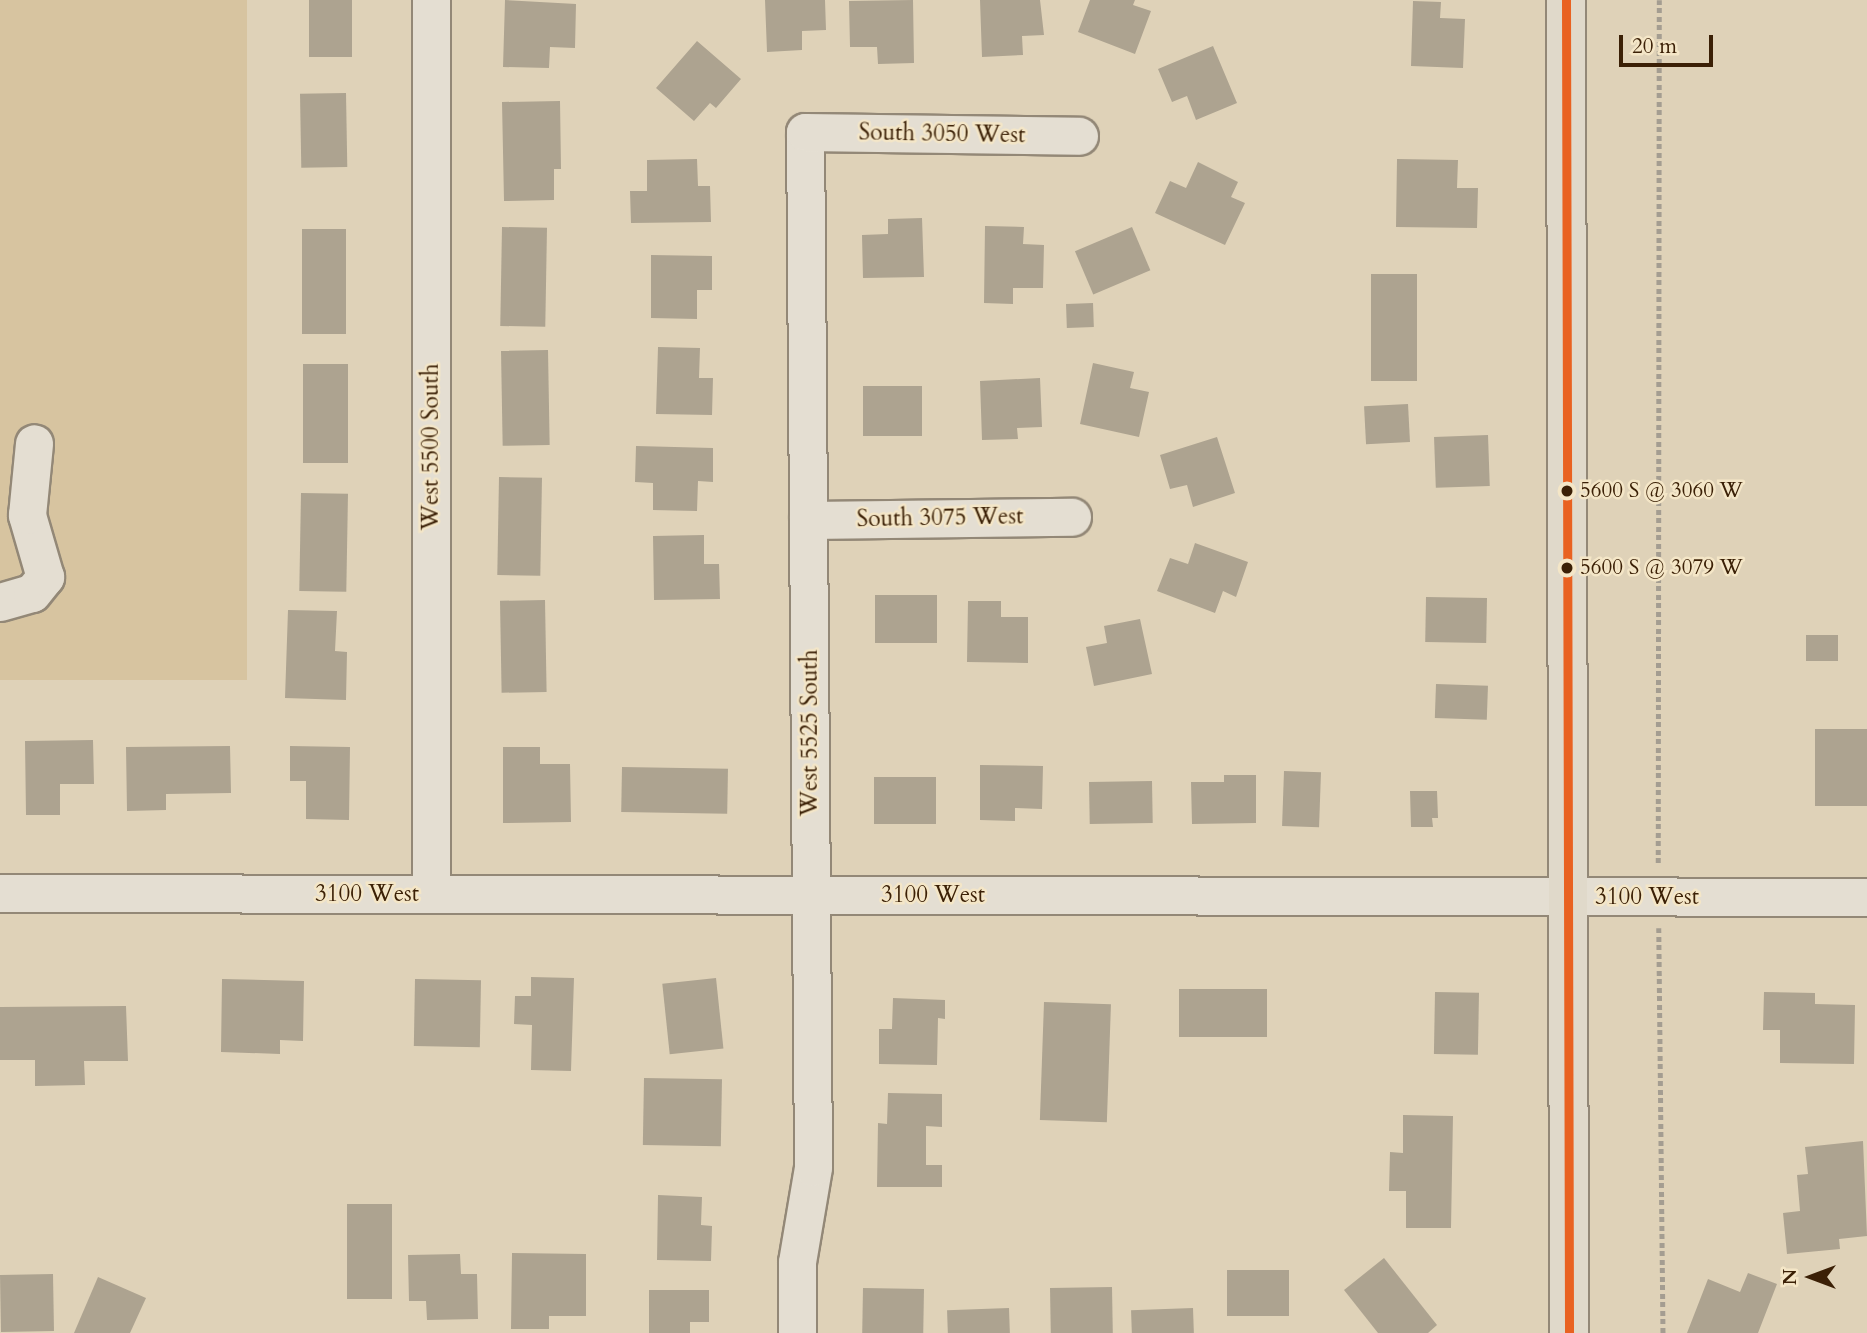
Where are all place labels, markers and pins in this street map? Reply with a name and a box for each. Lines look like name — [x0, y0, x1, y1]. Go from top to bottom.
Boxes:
place label: 5600 S @ 3060 W — [1580, 478, 1743, 504]
marker: 5600 S @ 3060 W — [1560, 484, 1574, 498]
place label: 5600 S @ 3079 W — [1580, 555, 1743, 581]
marker: 5600 S @ 3079 W — [1560, 561, 1574, 575]

